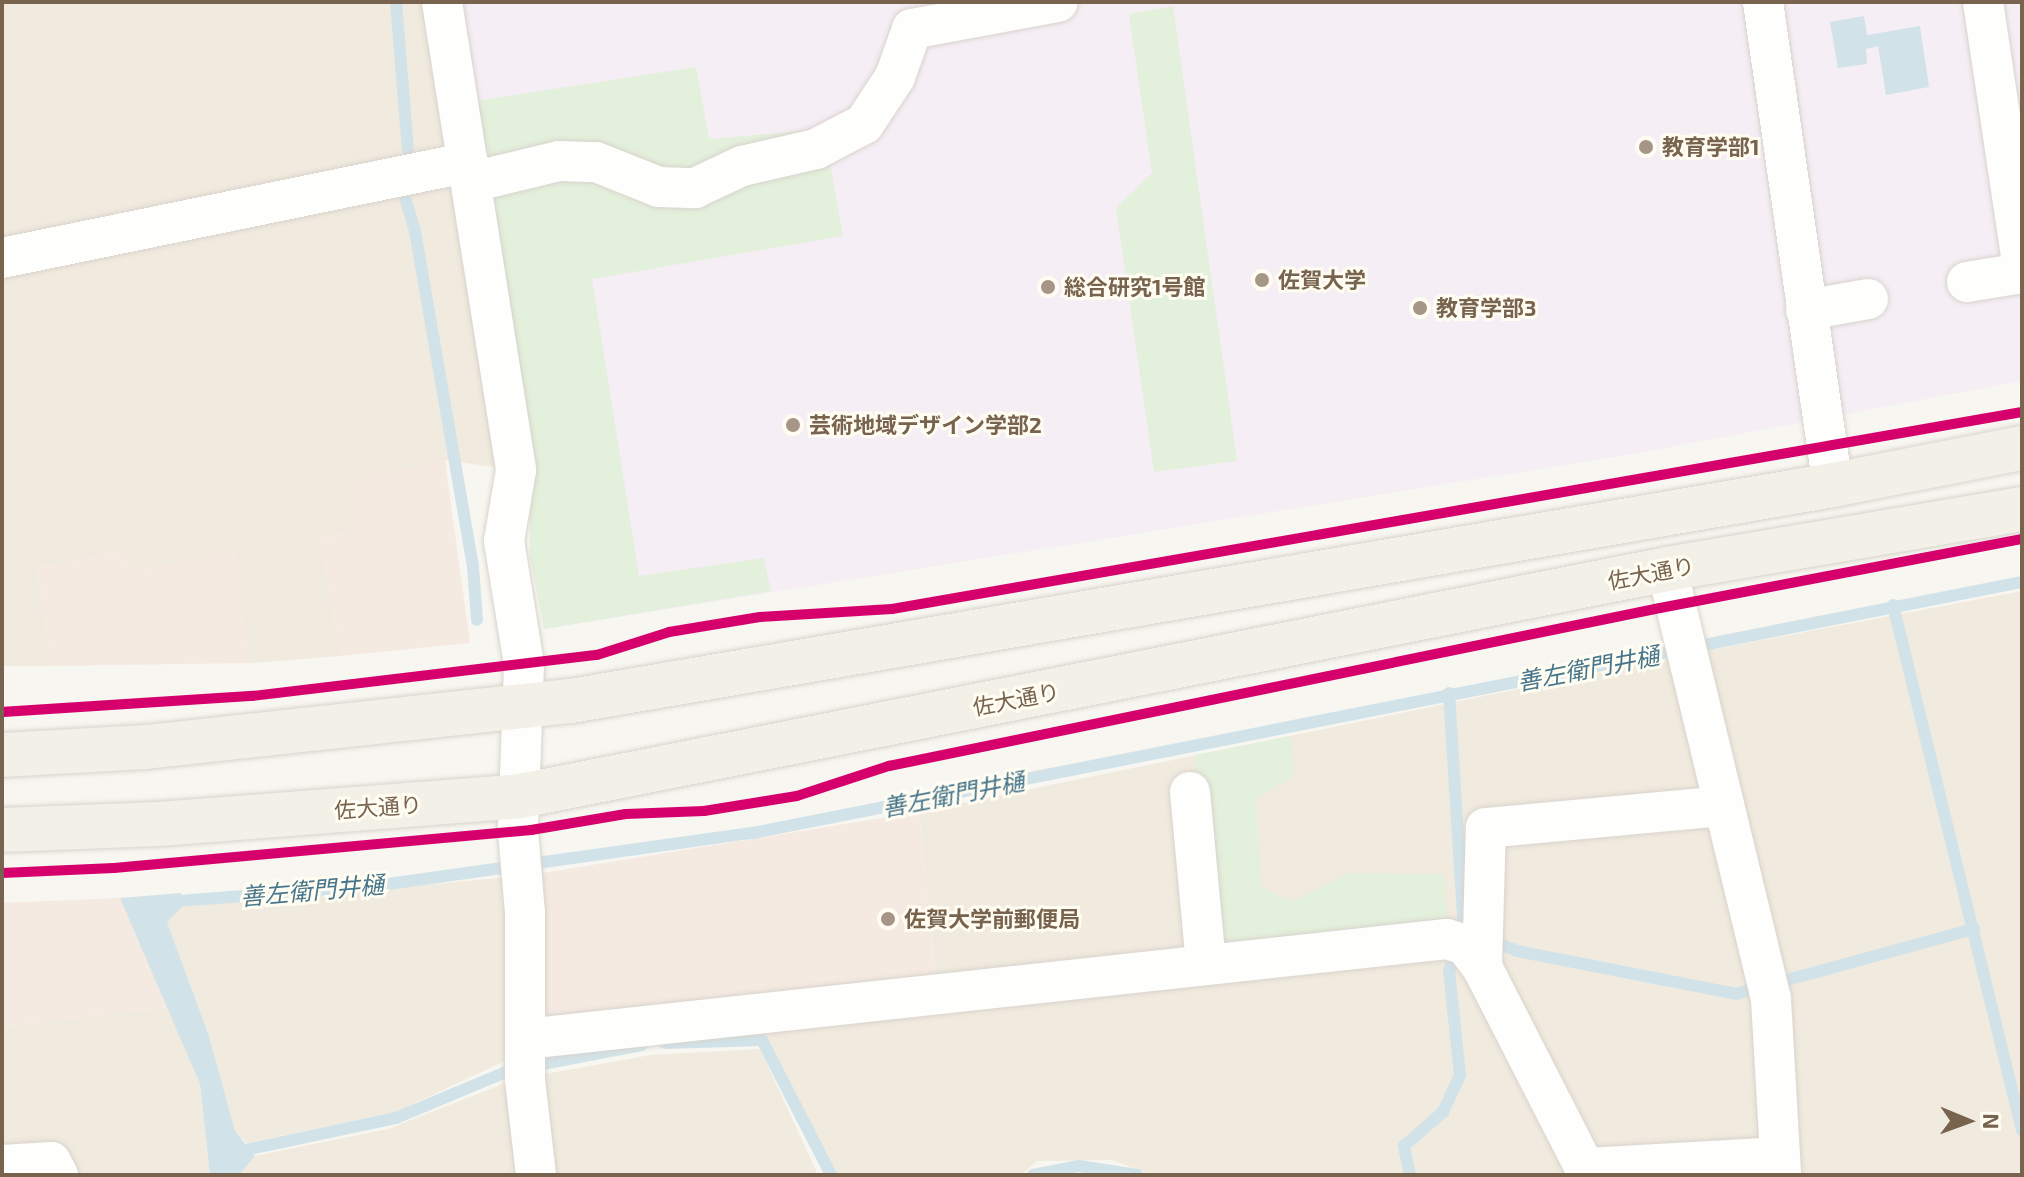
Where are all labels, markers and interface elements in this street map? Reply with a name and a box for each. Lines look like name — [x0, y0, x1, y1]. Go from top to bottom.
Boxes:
place label: 教育学部1 — [1662, 134, 1760, 160]
marker: 教育学部1 — [1637, 138, 1655, 156]
place label: 佐賀大学 — [1278, 267, 1366, 293]
marker: 佐賀大学 — [1253, 271, 1271, 289]
place label: 総合研究1号館 — [1064, 274, 1206, 300]
marker: 総合研究1号館 — [1039, 278, 1057, 296]
place label: 教育学部3 — [1436, 295, 1536, 321]
marker: 教育学部3 — [1411, 299, 1429, 317]
place label: 芸術地域デザイン学部2 — [809, 412, 1042, 438]
marker: 芸術地域デザイン学部2 — [784, 416, 802, 434]
street label: 佐大通り — [1605, 552, 1697, 594]
water label: 善左衛門井樋 — [1515, 640, 1661, 696]
street label: 佐大通り — [970, 678, 1062, 720]
water label: 善左衛門井樋 — [880, 766, 1026, 822]
street label: 佐大通り — [333, 791, 423, 823]
water label: 善左衛門井樋 — [239, 869, 385, 911]
place label: 佐賀大学前郵便局 — [904, 906, 1080, 932]
marker: 佐賀大学前郵便局 — [879, 910, 897, 928]
north arrow — [1928, 1081, 2008, 1161]
text: N — [1979, 1113, 2005, 1130]

